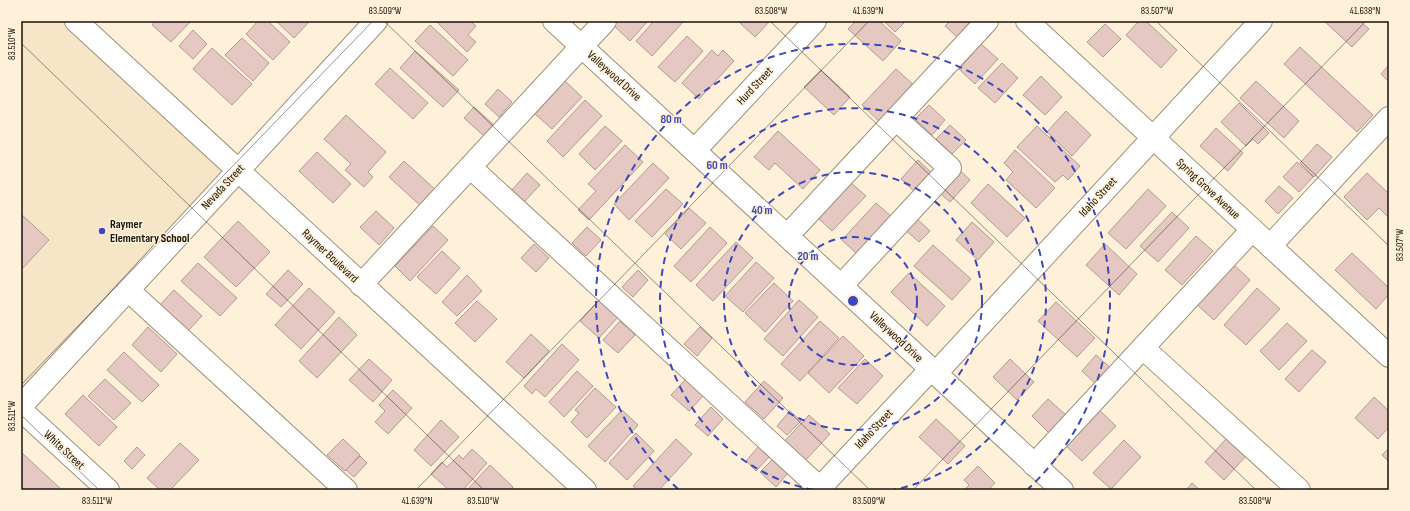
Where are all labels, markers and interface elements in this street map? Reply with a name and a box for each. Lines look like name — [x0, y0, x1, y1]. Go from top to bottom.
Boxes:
text: 83.509°W — [369, 5, 402, 17]
text: 83.508°W — [755, 5, 788, 17]
text: 41.639°N — [853, 5, 883, 17]
text: 83.507°W — [1141, 5, 1174, 17]
text: 41.638°N — [1350, 5, 1380, 17]
text: 83.510°W — [6, 28, 18, 60]
street label: Valleywood Drive — [584, 48, 644, 104]
street label: Hurd Street — [734, 64, 777, 108]
text: 80 m — [660, 112, 682, 127]
street label: Spring Grove Avenue — [1173, 155, 1243, 223]
text: 60 m — [706, 158, 728, 173]
street label: Nevada Street — [198, 161, 248, 213]
street label: Idaho Street — [1076, 174, 1121, 220]
text: 40 m — [751, 203, 773, 218]
place label: Raymer Elementary School — [110, 217, 190, 246]
marker: Raymer Elementary School — [97, 226, 107, 236]
street label: Raymer Boulevard — [299, 226, 361, 286]
text: 83.507°W — [1394, 228, 1406, 261]
text: 20 m — [798, 249, 818, 264]
centre of rings — [846, 294, 860, 308]
street label: Valleywood Drive — [866, 308, 926, 366]
text: 83.511°W — [6, 400, 18, 431]
street label: Idaho Street — [852, 406, 897, 452]
street label: White Street — [40, 427, 88, 473]
text: 83.511°W — [82, 495, 113, 507]
text: 41.639°N — [402, 495, 432, 507]
text: 83.510°W — [467, 495, 499, 507]
text: 83.509°W — [853, 495, 886, 507]
text: 83.508°W — [1239, 495, 1272, 507]

